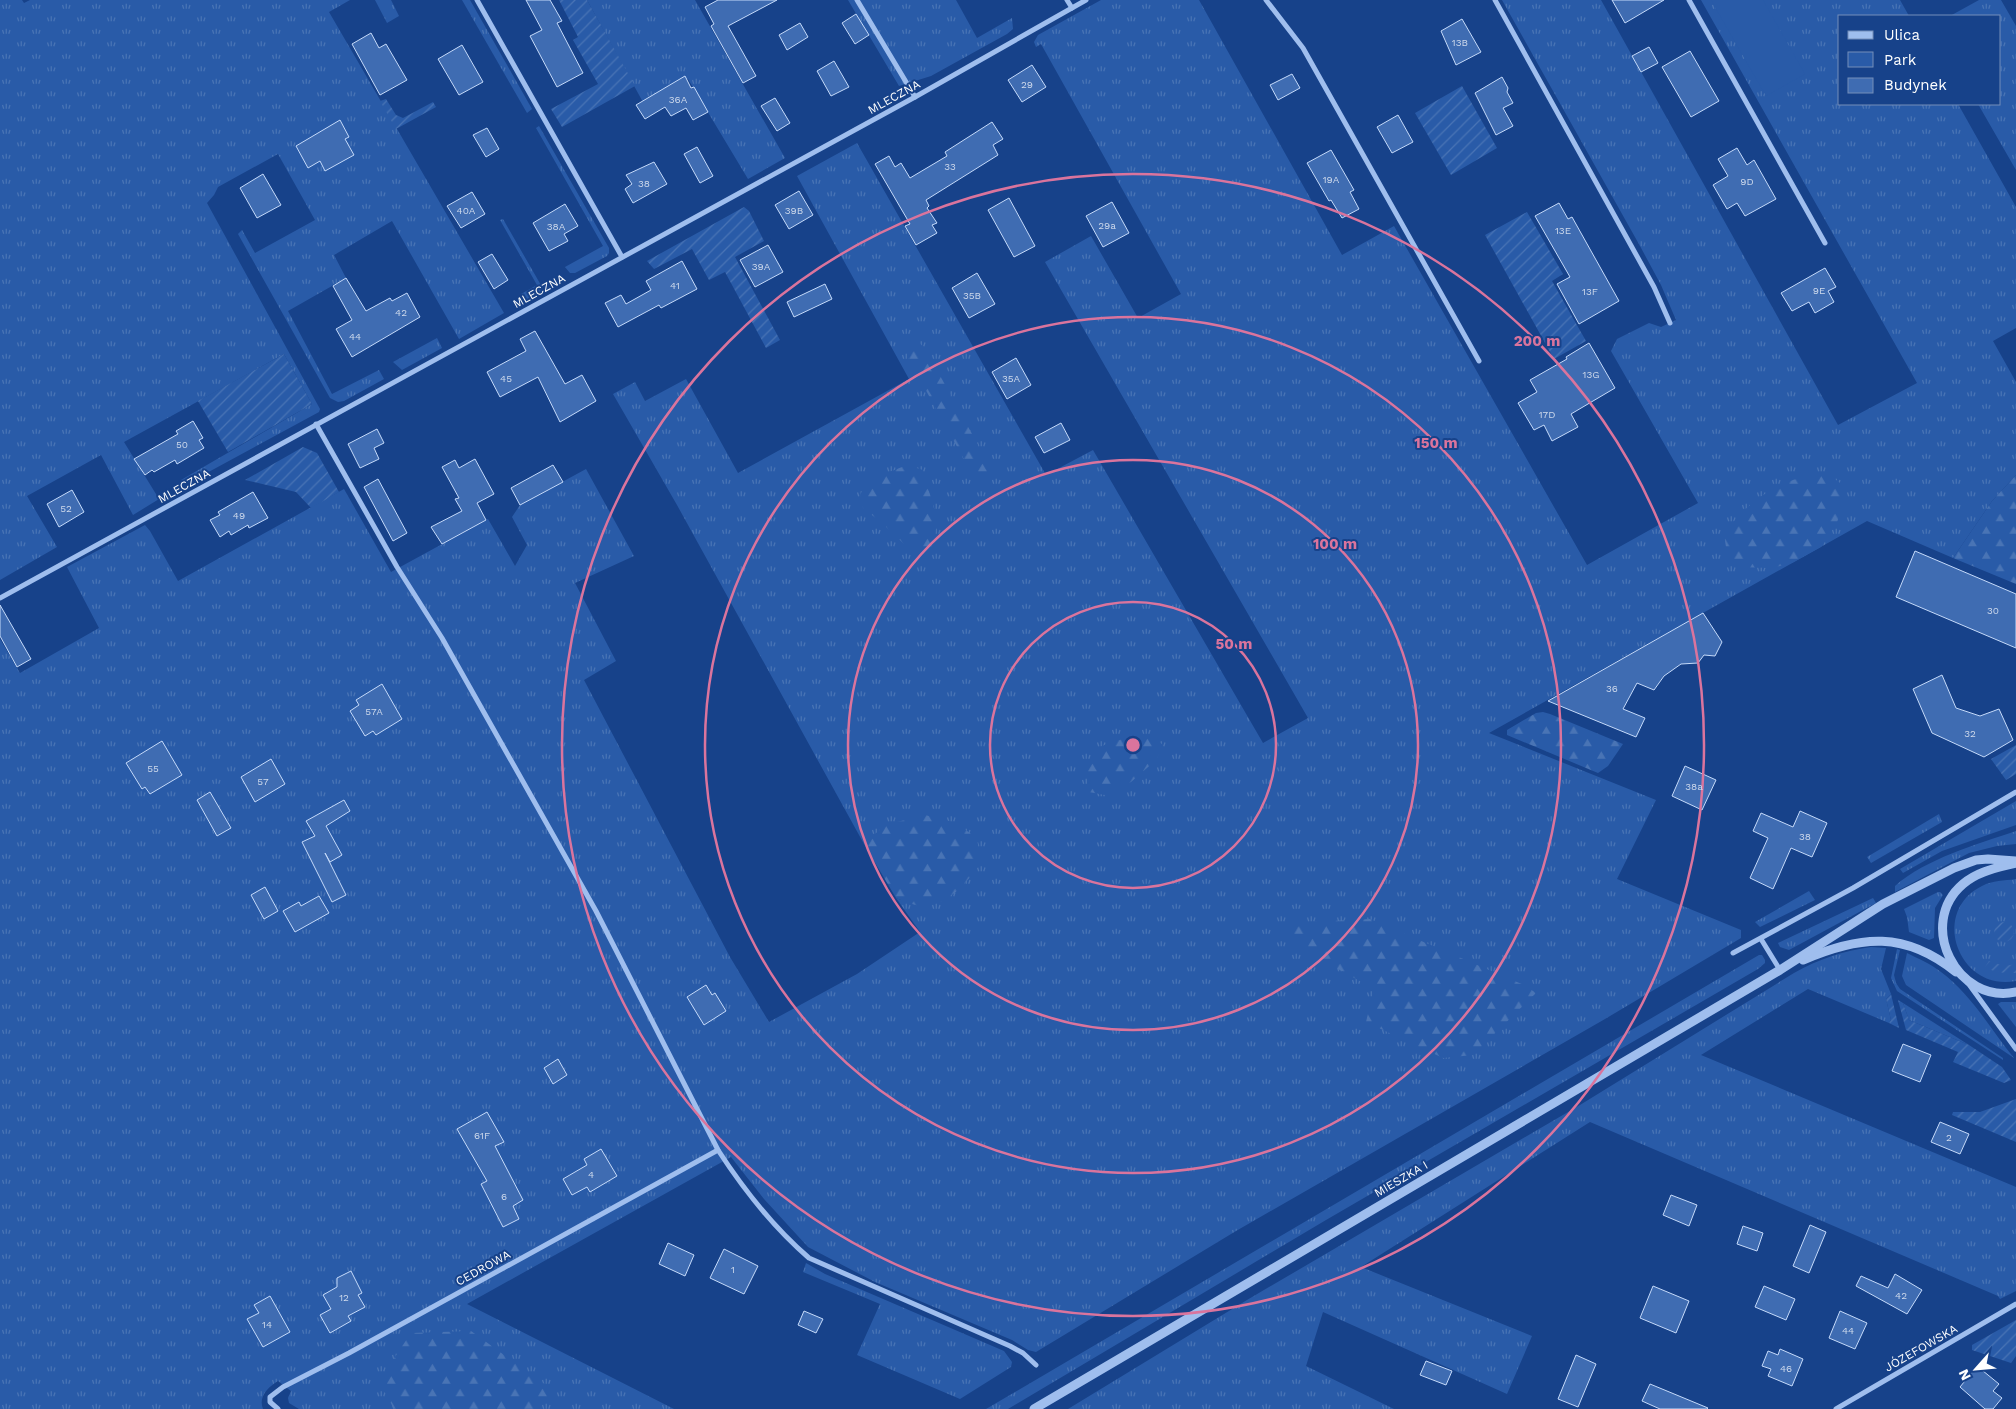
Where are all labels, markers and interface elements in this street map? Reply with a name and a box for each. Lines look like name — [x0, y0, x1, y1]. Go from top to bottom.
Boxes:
legend — [1838, 15, 2001, 105]
text: Ulica — [1884, 26, 1921, 44]
house number: 13B — [1452, 37, 1468, 48]
text: Park — [1884, 51, 1917, 69]
text: Budynek — [1884, 76, 1947, 94]
street label: MLECZNA — [865, 77, 923, 117]
house number: 29 — [1021, 79, 1033, 90]
house number: 36A — [669, 94, 688, 105]
house number: 33 — [944, 161, 956, 172]
house number: 19A — [1323, 174, 1340, 185]
house number: 9D — [1740, 176, 1754, 187]
house number: 38 — [638, 178, 650, 189]
house number: 40A — [457, 205, 476, 216]
house number: 39B — [785, 205, 803, 216]
house number: 29a — [1098, 220, 1116, 231]
house number: 38A — [547, 221, 566, 232]
house number: 13E — [1555, 225, 1571, 236]
house number: 39A — [752, 261, 771, 272]
street label: MLECZNA — [510, 271, 568, 311]
house number: 41 — [670, 280, 680, 291]
house number: 9E — [1813, 285, 1825, 296]
house number: 13F — [1582, 286, 1598, 297]
house number: 35B — [963, 290, 981, 301]
house number: 42 — [395, 307, 407, 318]
house number: 44 — [349, 331, 361, 342]
text: 200 m — [1514, 332, 1560, 350]
house number: 13G — [1583, 369, 1599, 380]
house number: 45 — [500, 373, 512, 384]
house number: 35A — [1002, 373, 1021, 384]
house number: 17D — [1539, 409, 1555, 420]
text: 150 m — [1414, 434, 1458, 452]
house number: 50 — [176, 439, 188, 450]
street label: MLECZNA — [155, 466, 213, 506]
house number: 52 — [60, 503, 72, 514]
house number: 49 — [233, 510, 245, 521]
text: 100 m — [1313, 535, 1357, 553]
house number: 30 — [1987, 605, 1999, 616]
text: 50 m — [1216, 635, 1252, 653]
house number: 36 — [1606, 683, 1618, 694]
house number: 57A — [365, 706, 383, 717]
house number: 32 — [1964, 728, 1976, 739]
centre of rings — [1124, 736, 1142, 754]
house number: 55 — [147, 763, 159, 774]
house number: 57 — [257, 776, 269, 787]
house number: 38a — [1685, 781, 1703, 792]
house number: 38 — [1799, 831, 1811, 842]
house number: 61F — [474, 1130, 490, 1141]
house number: 2 — [1946, 1132, 1952, 1143]
street label: MIESZKA I — [1372, 1158, 1430, 1200]
house number: 4 — [588, 1169, 594, 1180]
house number: 6 — [501, 1191, 507, 1202]
street label: CEDROWA — [453, 1247, 513, 1289]
house number: 1 — [731, 1264, 735, 1275]
house number: 42 — [1895, 1290, 1907, 1301]
house number: 12 — [339, 1292, 349, 1303]
house number: 14 — [262, 1319, 272, 1330]
street label: JÓZEFOWSKA — [1882, 1321, 1960, 1375]
house number: 44 — [1842, 1325, 1854, 1336]
north arrow — [1951, 1344, 2001, 1394]
house number: 46 — [1780, 1363, 1792, 1374]
text: N — [1955, 1367, 1974, 1383]

